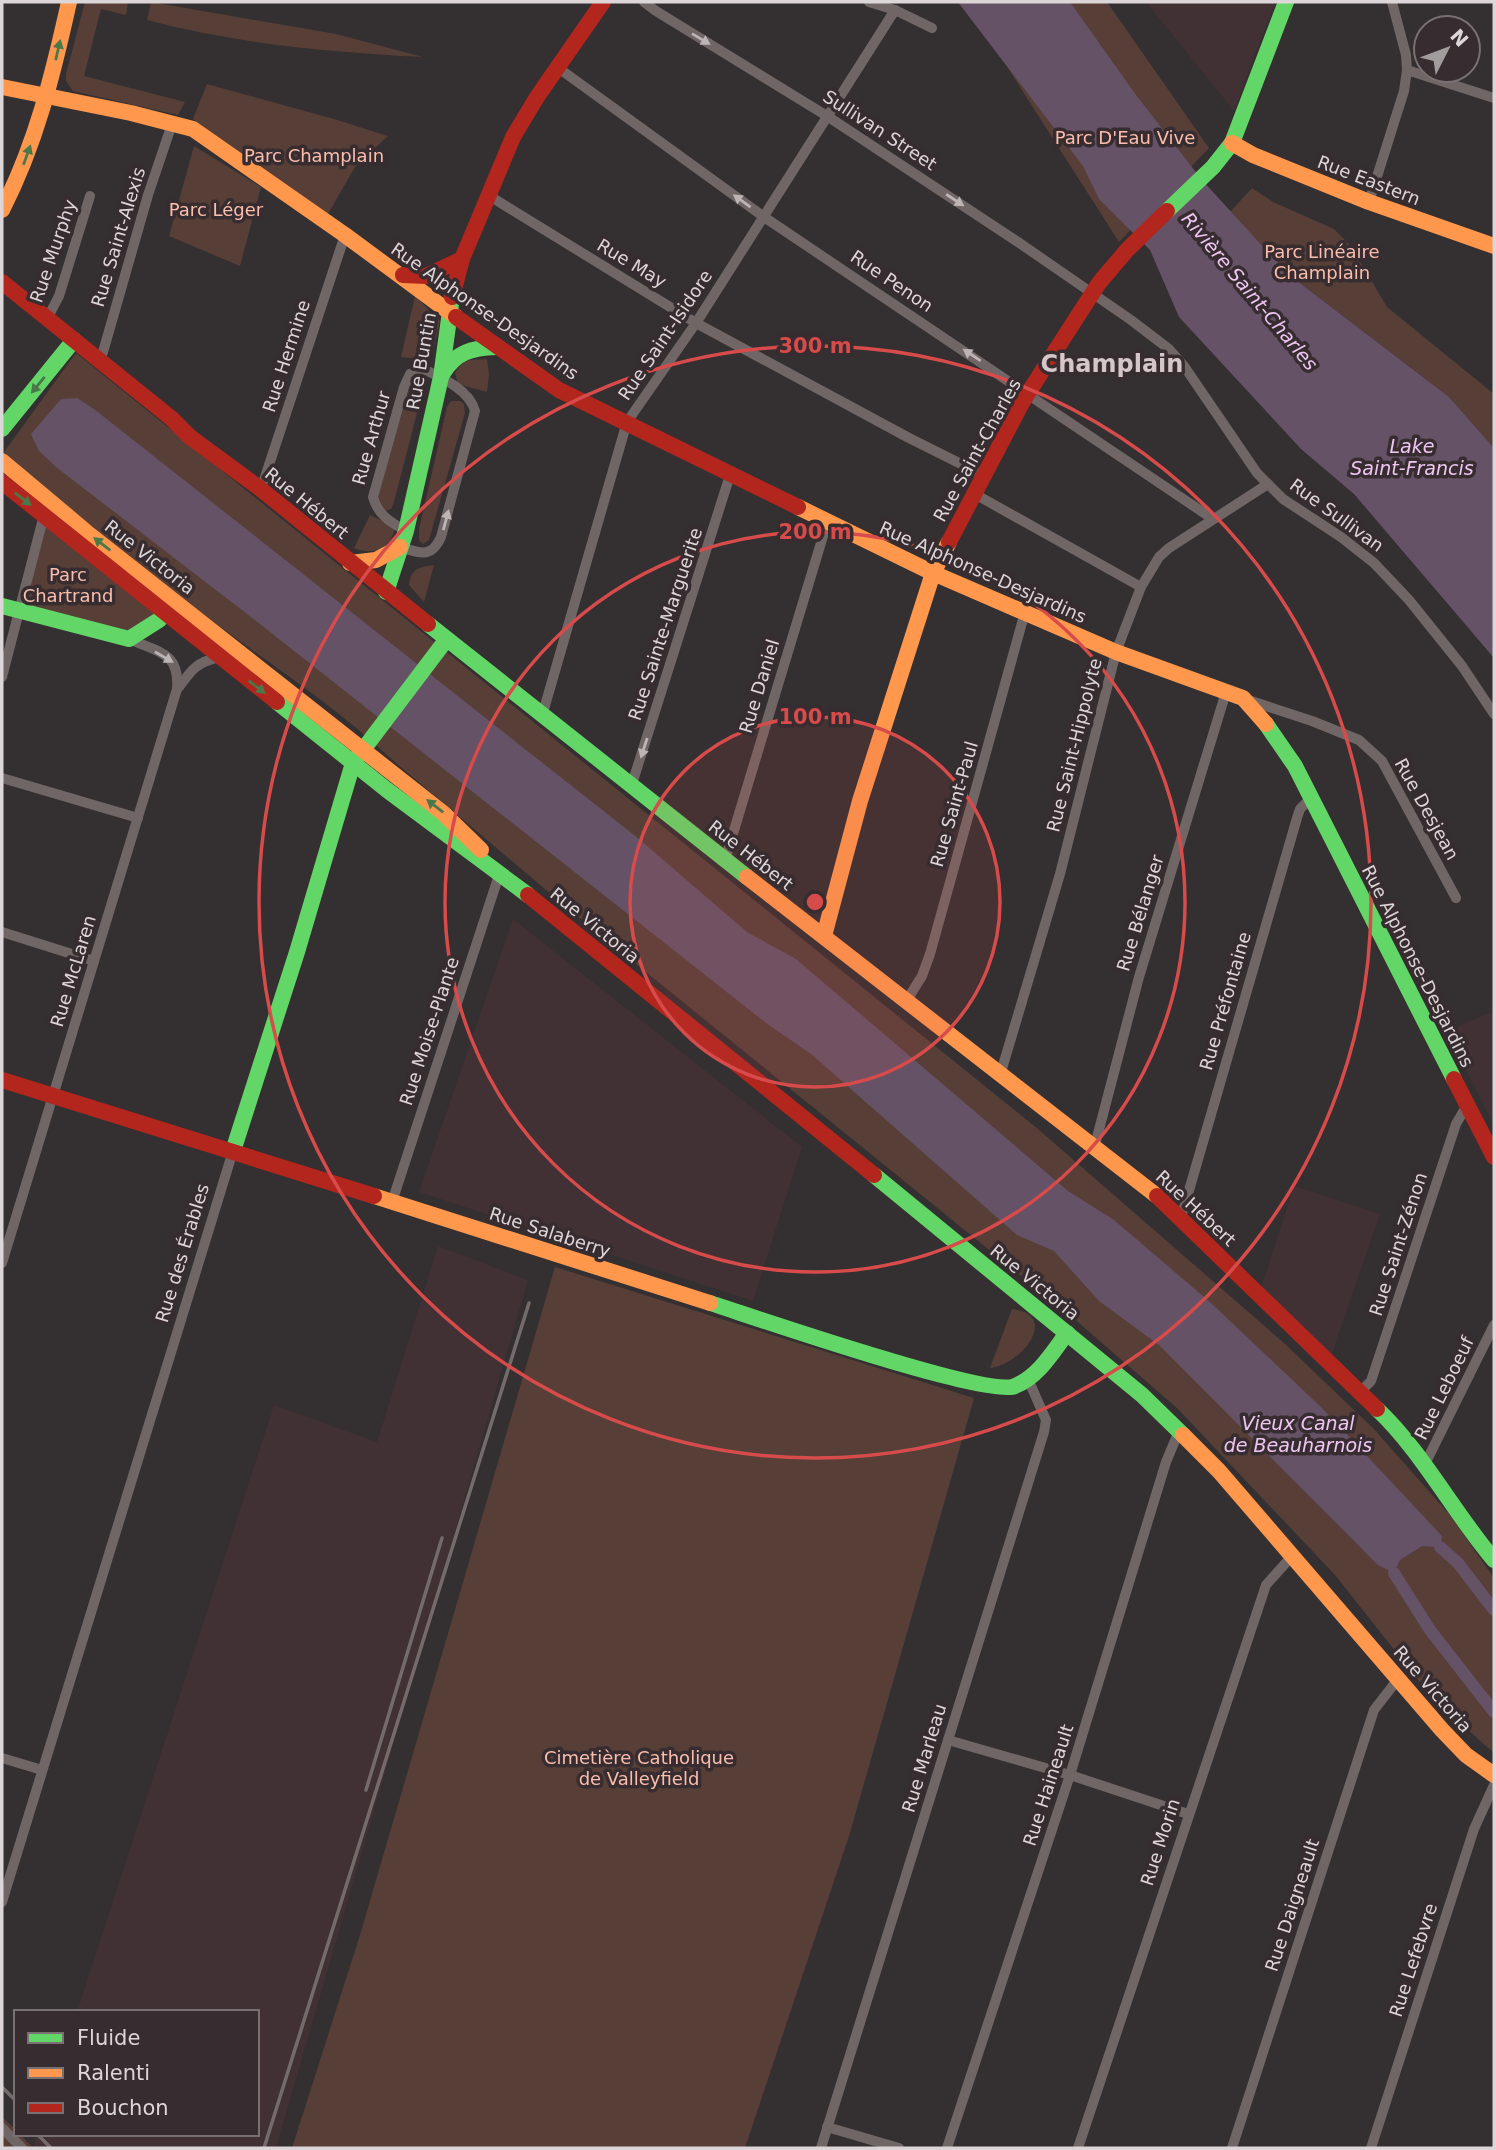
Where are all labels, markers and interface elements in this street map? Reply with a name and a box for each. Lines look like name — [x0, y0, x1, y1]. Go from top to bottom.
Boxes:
north arrow — [1412, 14, 1482, 84]
text: N — [1446, 24, 1473, 51]
one-way arrow — [692, 33, 711, 45]
one-way arrow — [53, 38, 64, 60]
street label: Sullivan Street — [819, 85, 941, 175]
park label: Parc D'Eau Vive — [1055, 127, 1195, 148]
one-way arrow — [21, 144, 32, 165]
park label: Parc Champlain — [244, 145, 384, 166]
street label: Rue Eastern — [1315, 151, 1423, 209]
street label: Rue Saint-Alexis — [87, 165, 149, 309]
one-way arrow — [733, 194, 751, 208]
one-way arrow — [945, 194, 965, 207]
street label: Rue Murphy — [26, 196, 81, 305]
park label: Parc Léger — [169, 199, 264, 220]
water label: Rivière Saint-Charles — [1178, 208, 1323, 374]
street label: Rue May — [594, 234, 671, 292]
street label: Rue Alphonse-Desjardins — [387, 238, 583, 384]
park label: Parc Linéaire Champlain — [1264, 241, 1380, 283]
street label: Rue Penon — [847, 246, 937, 316]
street label: Rue Saint-Isidore — [614, 266, 716, 404]
street label: Rue Hermine — [258, 297, 314, 415]
street label: Rue Buntin — [402, 311, 440, 411]
text: 300 m — [778, 334, 852, 358]
one-way arrow — [962, 349, 981, 362]
district label: Champlain — [1041, 350, 1183, 378]
street label: Rue Saint-Charles — [929, 375, 1025, 525]
one-way arrow — [31, 376, 46, 393]
street label: Rue Arthur — [348, 388, 395, 487]
water label: Lake Saint-Francis — [1350, 435, 1474, 479]
street label: Rue Hébert — [261, 463, 353, 543]
street label: Rue Sullivan — [1286, 474, 1388, 556]
one-way arrow — [14, 491, 32, 505]
one-way arrow — [441, 508, 452, 530]
street label: Rue Victoria — [101, 515, 199, 599]
street label: Rue Alphonse-Desjardins — [876, 517, 1090, 627]
text: 200 m — [778, 520, 852, 544]
street label: Rue Sainte-Marguerite — [624, 525, 706, 723]
one-way arrow — [93, 538, 111, 552]
park label: Parc Chartrand — [23, 564, 113, 606]
street label: Rue Daniel — [735, 636, 783, 736]
one-way arrow — [155, 650, 174, 663]
street label: Rue Saint-Hippolyte — [1042, 656, 1106, 834]
one-way arrow — [248, 679, 266, 694]
text: 100 m — [778, 705, 852, 729]
one-way arrow — [638, 737, 648, 758]
street label: Rue Saint-Paul — [926, 739, 982, 869]
street label: Rue Desjean — [1390, 755, 1464, 863]
one-way arrow — [426, 799, 444, 814]
street label: Rue Hébert — [705, 815, 797, 895]
street label: Rue Bélanger — [1112, 852, 1168, 974]
street label: Rue Alphonse-Desjardins — [1358, 861, 1478, 1071]
street label: Rue Victoria — [546, 883, 644, 967]
centre of rings — [803, 890, 827, 914]
street label: Rue McLaren — [46, 913, 100, 1029]
street label: Rue Préfontaine — [1195, 929, 1255, 1073]
street label: Rue Moise-Plante — [395, 954, 463, 1108]
street label: Rue Hébert — [1152, 1166, 1240, 1250]
street label: Rue Saint-Zénon — [1365, 1170, 1431, 1318]
street label: Rue des Érables — [151, 1181, 213, 1325]
street label: Rue Salaberry — [487, 1203, 614, 1262]
street label: Rue Victoria — [986, 1240, 1084, 1324]
street label: Rue Leboeuf — [1410, 1332, 1478, 1443]
water label: Vieux Canal de Beauharnois — [1224, 1412, 1372, 1456]
street label: Rue Victoria — [1390, 1641, 1476, 1737]
street label: Rue Marleau — [898, 1701, 950, 1815]
street label: Rue Haineault — [1018, 1722, 1078, 1848]
park label: Cimetière Catholique de Valleyfield — [544, 1747, 734, 1789]
street label: Rue Morin — [1136, 1796, 1184, 1888]
street label: Rue Daigneault — [1261, 1836, 1323, 1974]
street label: Rue Lefebvre — [1385, 1901, 1441, 2019]
legend — [14, 2010, 259, 2136]
text: Fluide — [77, 2026, 140, 2050]
text: Ralenti — [77, 2061, 150, 2085]
text: Bouchon — [77, 2096, 169, 2120]

